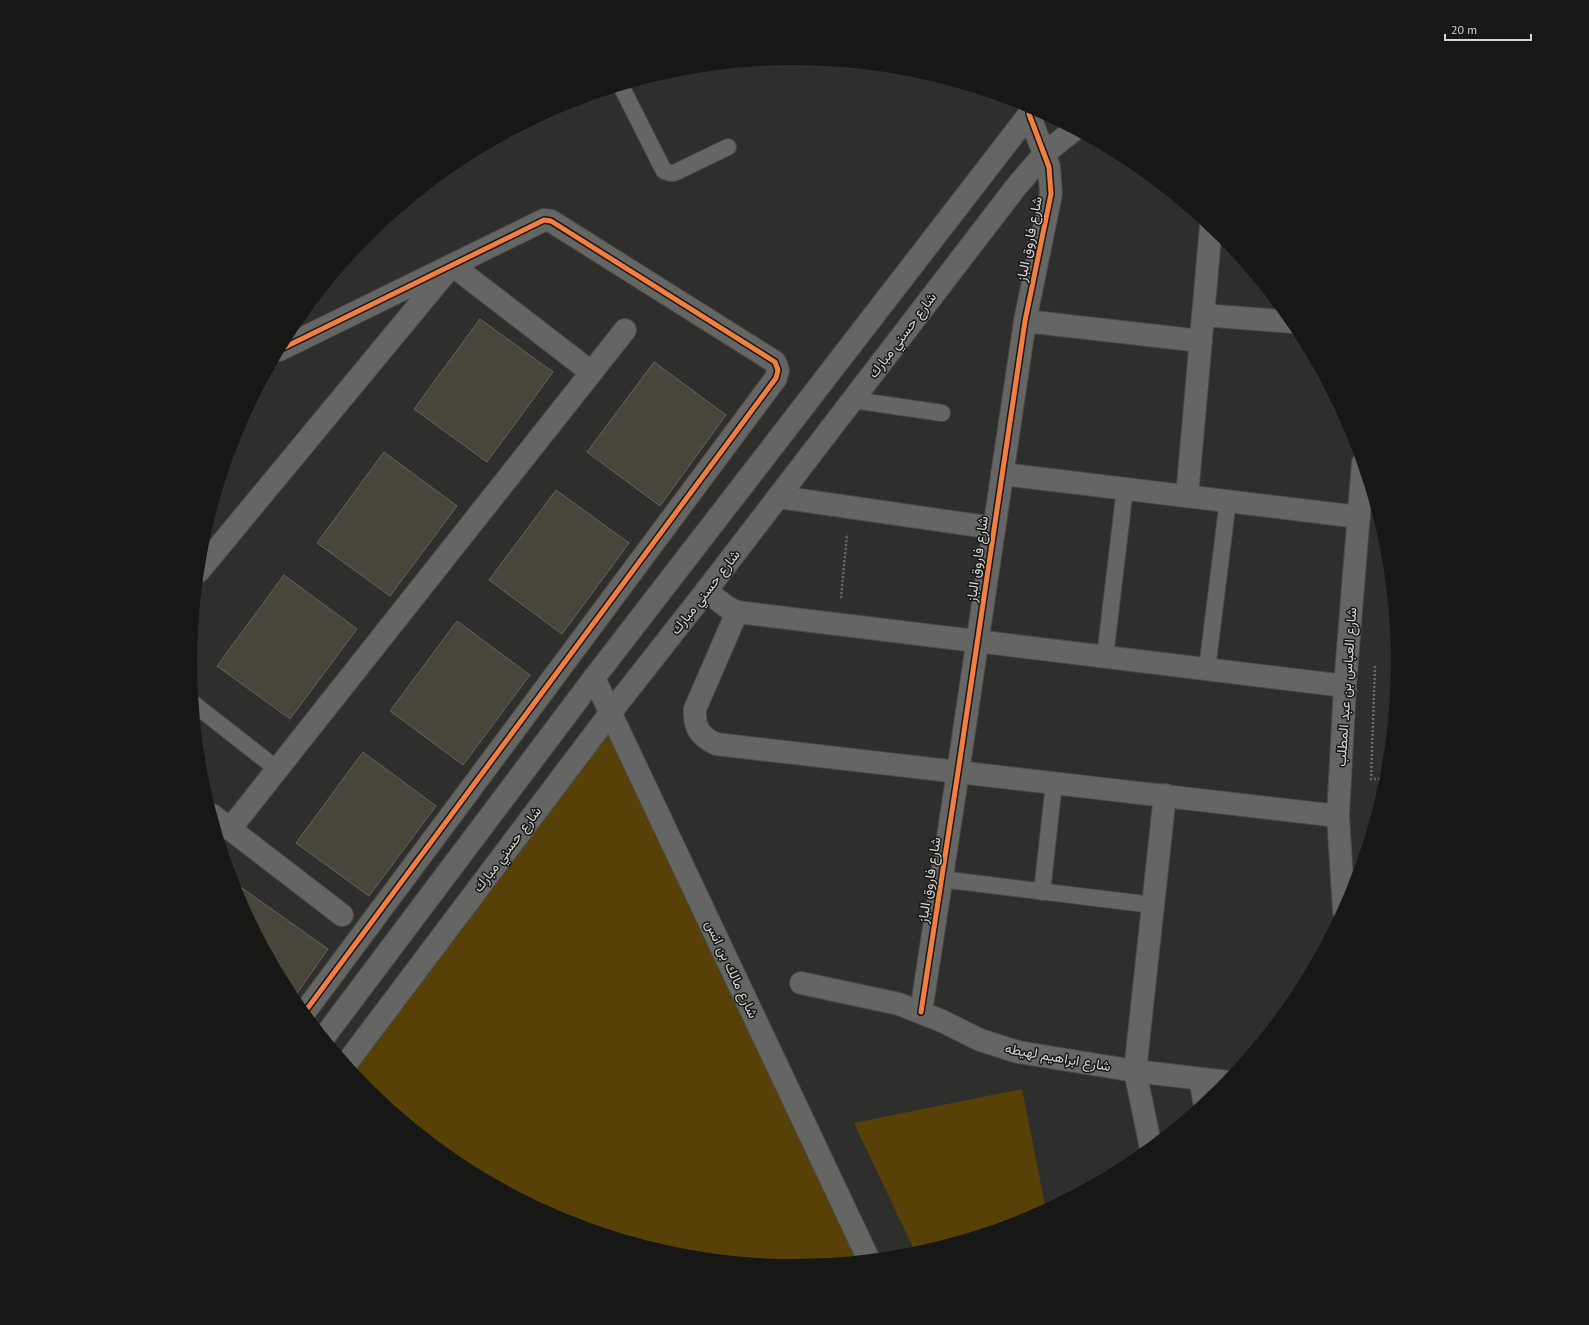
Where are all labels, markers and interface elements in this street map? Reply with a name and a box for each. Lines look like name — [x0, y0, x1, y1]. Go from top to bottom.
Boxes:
scale bar — [1445, 16, 1531, 42]
text: 20 m — [1451, 22, 1477, 37]
street label: شارع فاروق الباز — [1012, 195, 1048, 285]
street label: شارع حسني مبارك — [864, 289, 943, 383]
street label: شارع فاروق الباز — [962, 515, 994, 604]
street label: شارع حسني مبارك — [666, 546, 746, 640]
street label: شارع العباس بن عبد المطلب — [1331, 607, 1363, 767]
street label: شارع حسني مبارك — [469, 803, 548, 897]
street label: شارع فاروق الباز — [913, 836, 947, 926]
street label: شارع مالك بن انس — [700, 917, 763, 1022]
street label: شارع ابراهيم لهيطه — [1003, 1039, 1112, 1077]

